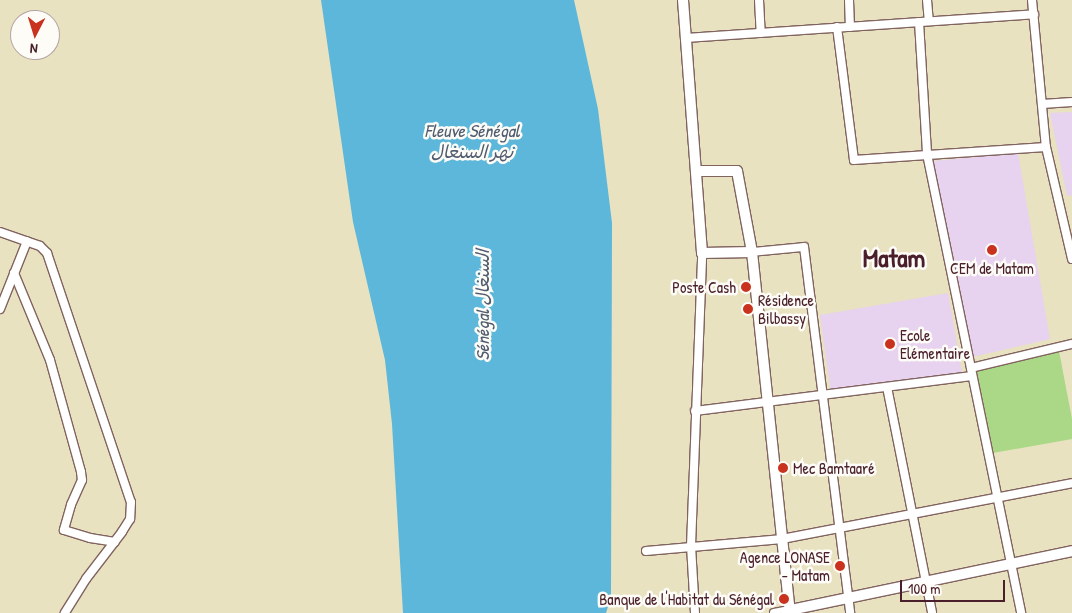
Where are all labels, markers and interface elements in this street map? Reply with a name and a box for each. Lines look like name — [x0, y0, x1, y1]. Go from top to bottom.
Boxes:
north arrow — [10, 10, 60, 60]
text: N — [29, 40, 38, 59]
water label: Fleuve Sénégal نهر السنغال — [425, 121, 519, 163]
district label: Matam — [863, 242, 925, 274]
marker: CEM de Matam — [986, 244, 998, 256]
water label: Sénégal السنغال — [472, 249, 494, 361]
place label: CEM de Matam — [950, 258, 1034, 278]
place label: Poste Cash — [672, 277, 736, 297]
marker: Poste Cash — [740, 281, 752, 293]
place label: Résidence Bilbassy — [758, 290, 814, 328]
marker: Résidence Bilbassy — [742, 303, 754, 315]
place label: Ecole Elémentaire — [900, 325, 970, 363]
marker: Ecole Elémentaire — [884, 338, 896, 350]
place label: Mec Bamtaaré — [793, 458, 875, 478]
marker: Mec Bamtaaré — [777, 462, 789, 474]
place label: Agence LONASE - Matam — [740, 547, 830, 585]
marker: Agence LONASE - Matam — [834, 560, 846, 572]
scale bar — [902, 570, 1007, 602]
text: 100 m — [908, 578, 941, 599]
place label: Banque de l'Habitat du Sénégal — [599, 589, 774, 609]
marker: Banque de l'Habitat du Sénégal — [778, 593, 790, 605]

